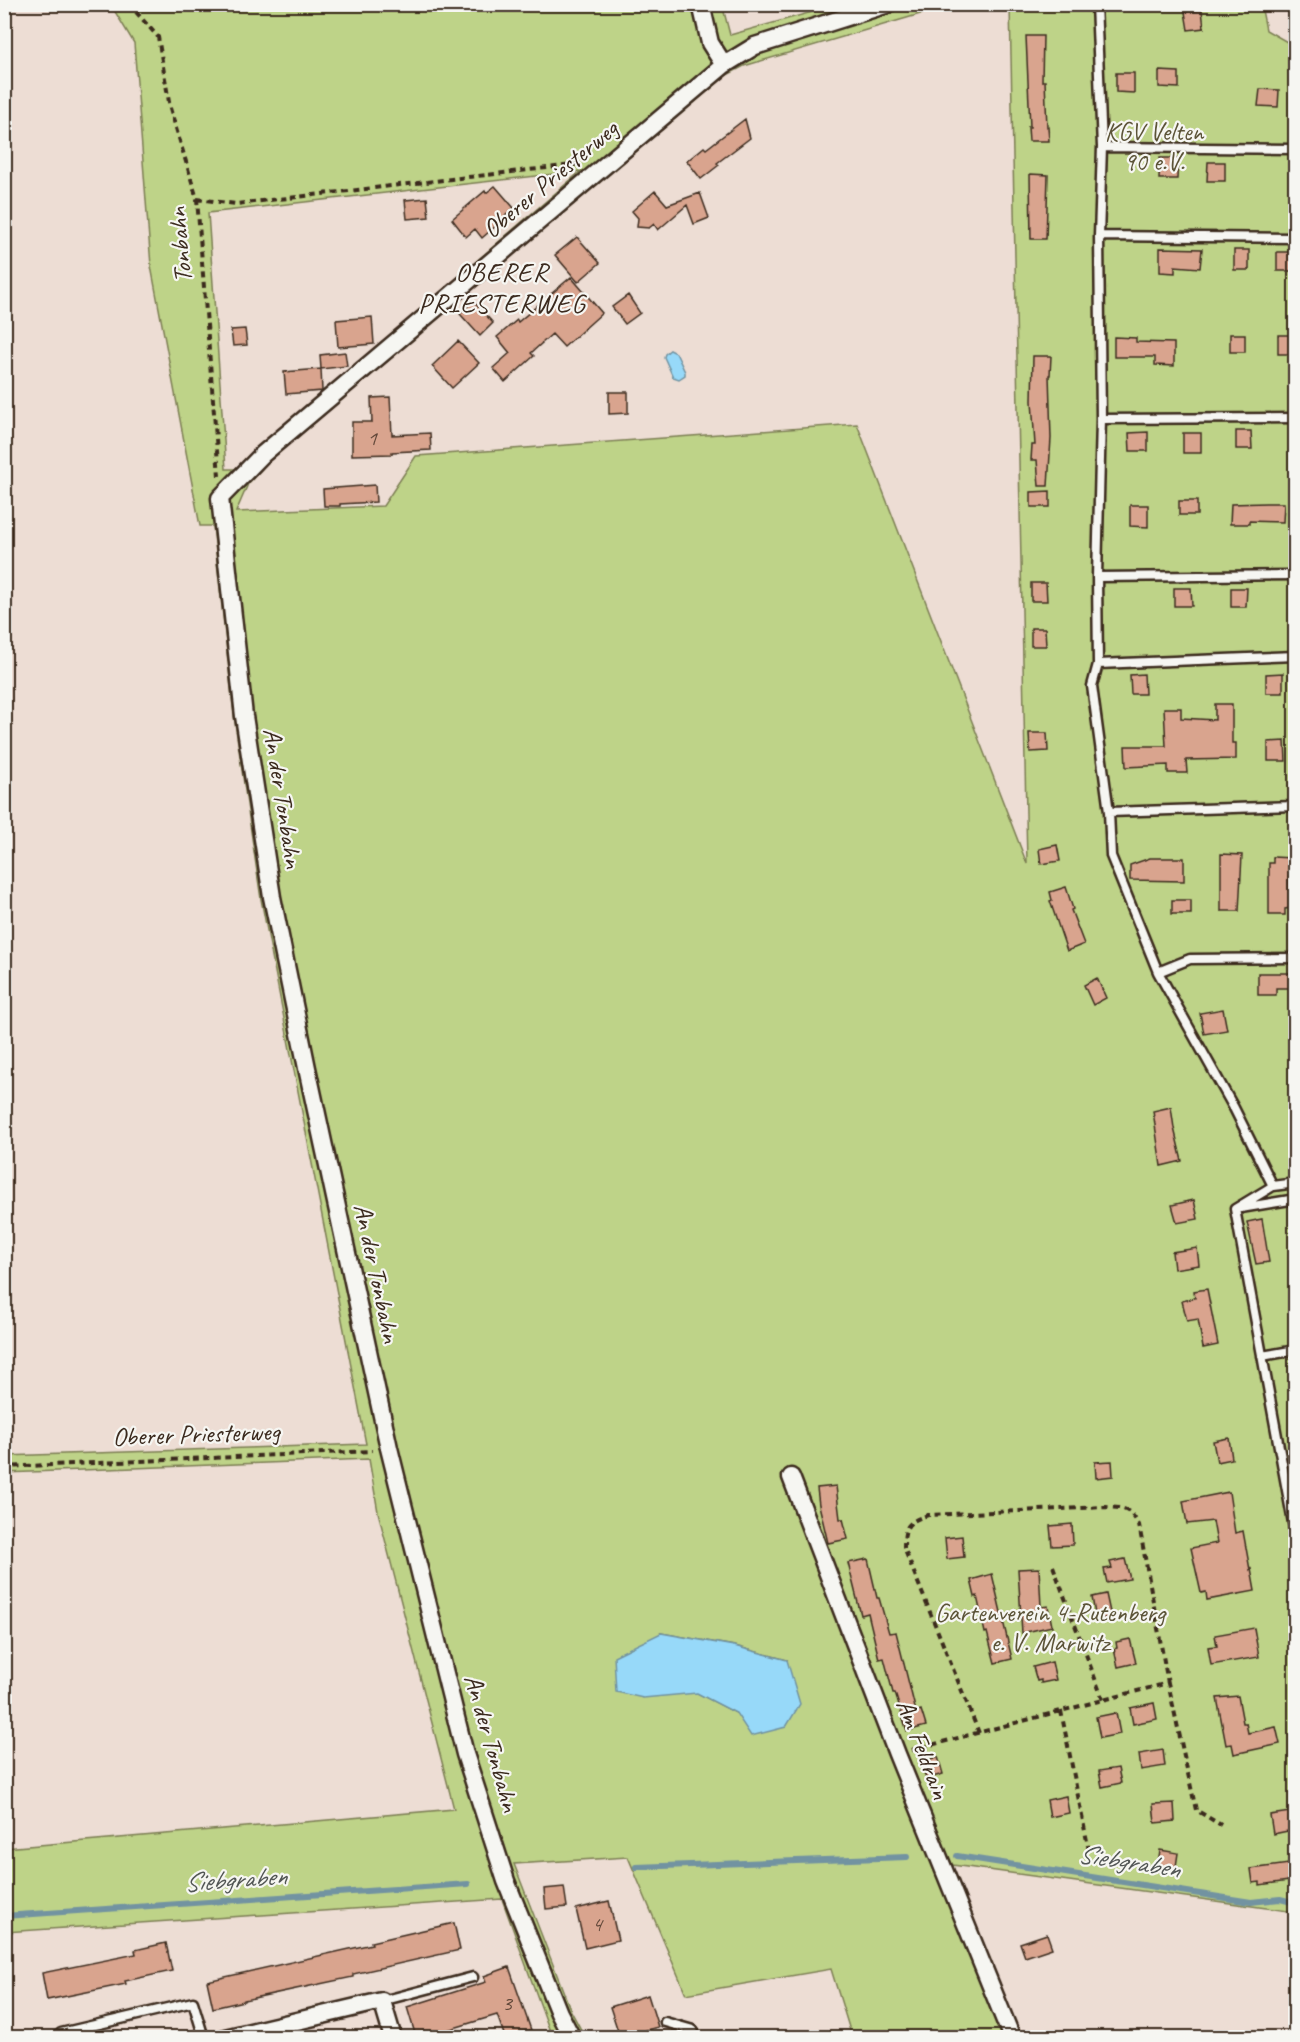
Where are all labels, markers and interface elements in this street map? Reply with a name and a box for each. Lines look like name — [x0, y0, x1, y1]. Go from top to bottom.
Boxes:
street label: Oberer Priesterweg — [475, 111, 626, 245]
park label: KGV Velten 90 e.V. — [1105, 115, 1205, 178]
street label: Tonbahn — [160, 205, 200, 284]
district label: OBERER PRIESTERWEG — [418, 255, 587, 320]
house number: 1 — [367, 424, 378, 452]
street label: An der Tonbahn — [256, 726, 311, 872]
street label: An der Tonbahn — [346, 1200, 408, 1347]
street label: Oberer Priesterweg — [112, 1415, 282, 1453]
park label: Gartenverein 4-Rutenberg e. V. Marwitz — [935, 1596, 1167, 1659]
street label: An der Tonbahn — [457, 1671, 528, 1817]
street label: Am Feldrain — [889, 1694, 957, 1804]
water label: Siebgraben — [1076, 1836, 1185, 1886]
water label: Siebgraben — [183, 1858, 290, 1900]
house number: 4 — [592, 1910, 604, 1938]
house number: 3 — [502, 1989, 514, 2017]

